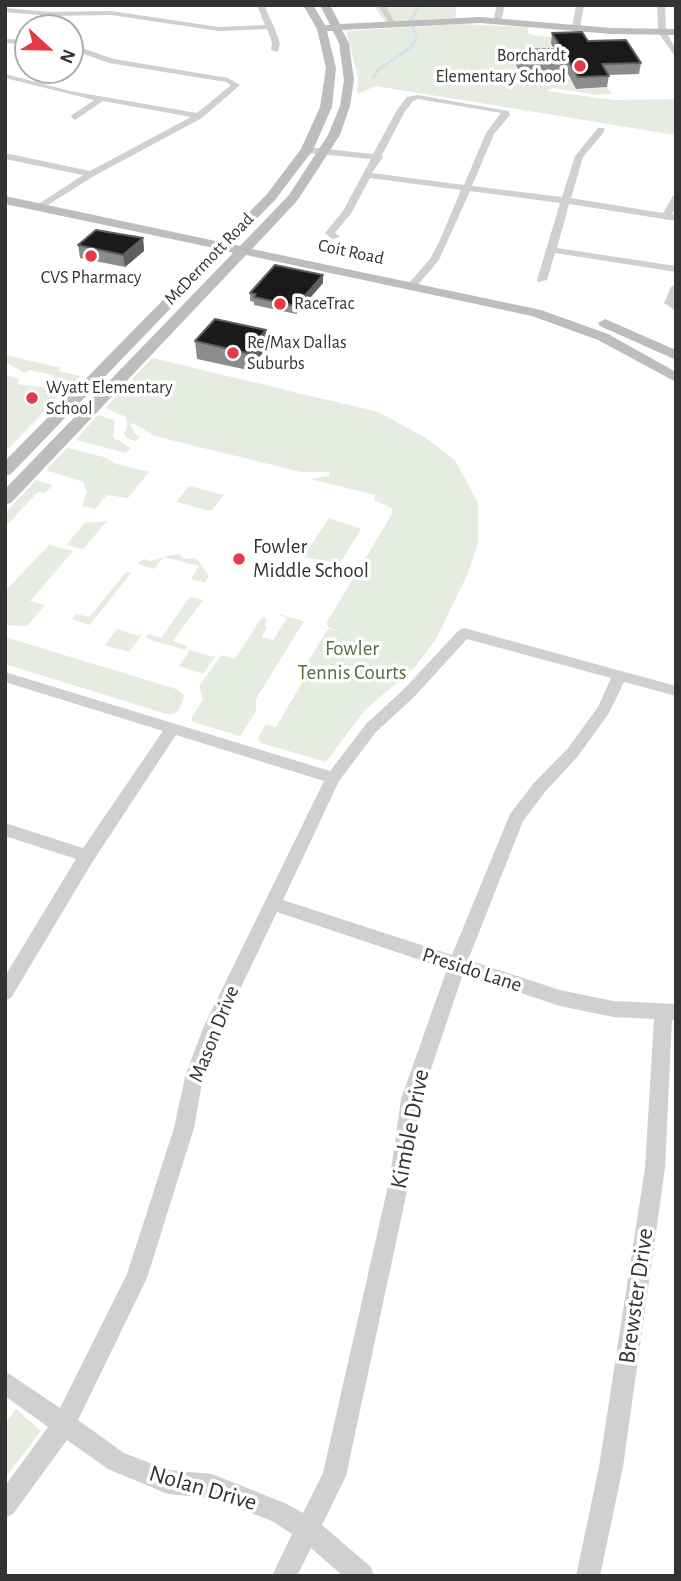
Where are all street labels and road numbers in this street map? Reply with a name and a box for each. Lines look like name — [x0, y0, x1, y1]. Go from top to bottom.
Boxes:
street label: McDermott Road — [160, 209, 258, 309]
street label: Coit Road — [316, 235, 386, 269]
street label: Presido Lane — [419, 942, 525, 998]
street label: Mason Drive — [183, 982, 245, 1086]
street label: Kimble Drive — [384, 1067, 436, 1191]
street label: Brewster Drive — [612, 1226, 660, 1366]
street label: Nolan Drive — [146, 1459, 260, 1517]

